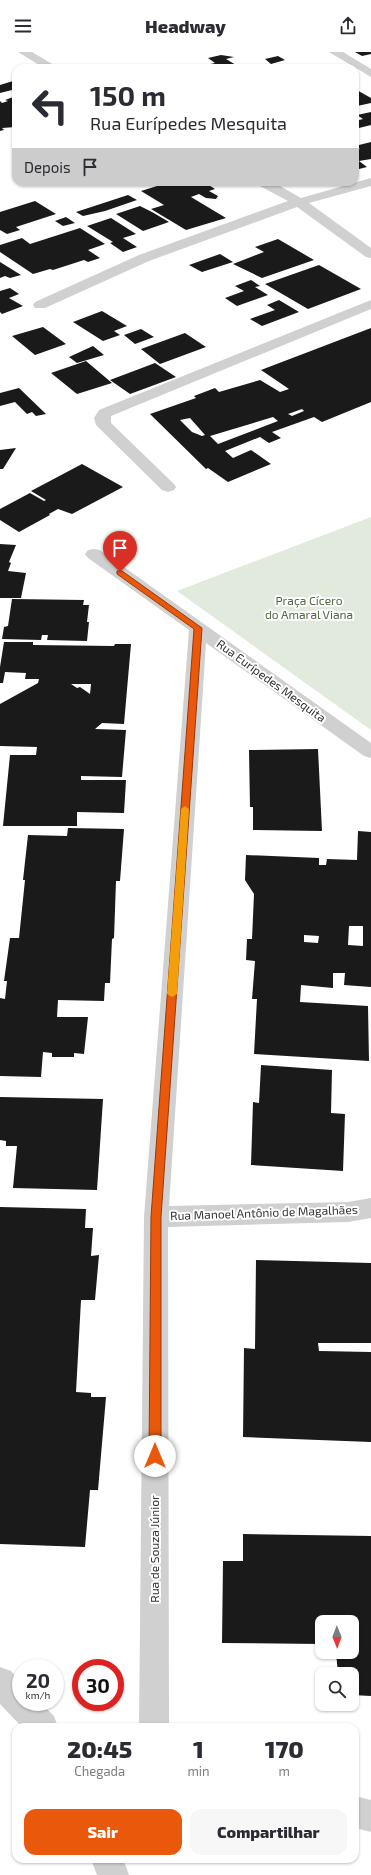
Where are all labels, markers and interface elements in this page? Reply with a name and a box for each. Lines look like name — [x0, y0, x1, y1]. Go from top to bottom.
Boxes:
icon: menu — [12, 15, 34, 37]
text: Headway — [145, 15, 226, 37]
icon: share — [337, 15, 359, 37]
text: 150 m — [90, 78, 166, 112]
icon: left — [24, 80, 76, 132]
text: Rua Eurípedes Mesquita — [90, 112, 287, 134]
icon: arrive — [79, 156, 101, 178]
text: Depois — [24, 158, 71, 176]
pin — [103, 531, 137, 572]
icon: arrive — [109, 537, 131, 559]
park label: Praça Cícero do Amaral Viana — [265, 593, 353, 621]
street label: Rua Eurípedes Mesquita — [214, 636, 329, 724]
street label: Rua Manoel Antônio de Magalhães — [170, 1202, 358, 1222]
position arrow — [134, 1435, 176, 1477]
street label: Rua de Souza Júnior — [147, 1495, 161, 1603]
north arrow — [315, 1615, 359, 1659]
map controls — [315, 1615, 359, 1711]
speed limit sign: 30 — [72, 1659, 124, 1711]
button: search — [315, 1667, 359, 1711]
text: 20 — [26, 1668, 50, 1692]
text: km/h — [26, 1689, 50, 1701]
text: 20:45 — [67, 1734, 132, 1763]
text: 1 — [193, 1734, 204, 1763]
text: 170 — [265, 1734, 304, 1763]
text: Chegada — [74, 1763, 125, 1779]
text: min — [187, 1763, 210, 1779]
text: m — [279, 1763, 290, 1779]
button: Sair — [24, 1809, 182, 1855]
button: Compartilhar — [190, 1809, 347, 1855]

